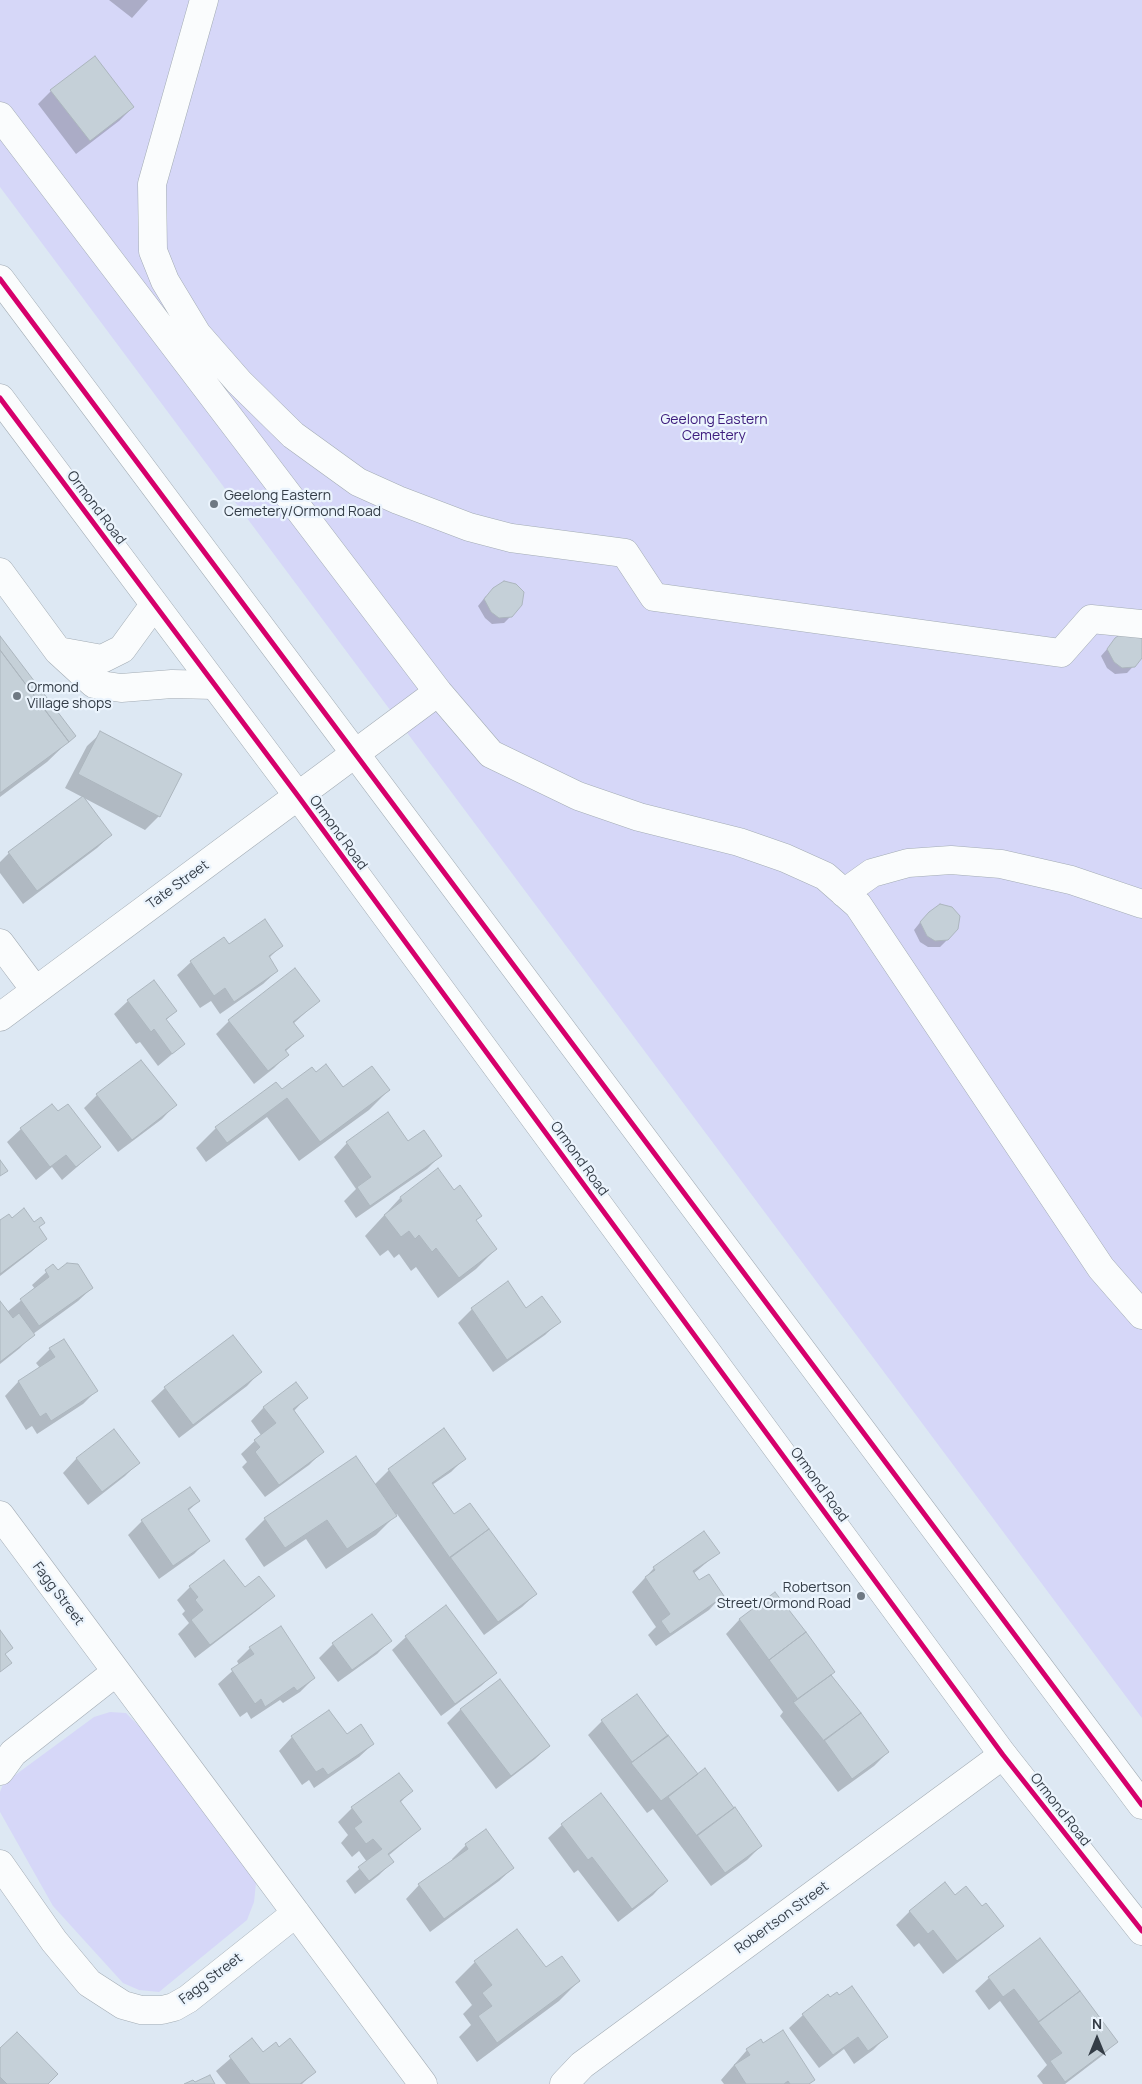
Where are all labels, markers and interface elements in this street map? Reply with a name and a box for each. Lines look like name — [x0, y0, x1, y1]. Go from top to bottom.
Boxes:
park label: Geelong Eastern Cemetery — [660, 412, 768, 444]
street label: Ormond Road — [63, 468, 129, 548]
place label: Geelong Eastern Cemetery/Ormond Road — [224, 488, 381, 520]
marker: Geelong Eastern Cemetery/Ormond Road — [208, 498, 220, 510]
place label: Ormond Village shops — [27, 680, 112, 712]
marker: Ormond Village shops — [11, 690, 23, 702]
street label: Ormond Road — [305, 793, 371, 873]
street label: Tate Street — [144, 857, 212, 913]
street label: Ormond Road — [546, 1119, 612, 1199]
street label: Ormond Road — [786, 1445, 852, 1525]
street label: Fagg Street — [29, 1559, 87, 1629]
place label: Robertson Street/Ormond Road — [717, 1580, 851, 1612]
marker: Robertson Street/Ormond Road — [855, 1590, 867, 1602]
street label: Ormond Road — [1026, 1770, 1094, 1850]
street label: Robertson Street — [732, 1878, 832, 1958]
street label: Fagg Street — [176, 1950, 246, 2008]
north arrow — [1072, 2014, 1122, 2064]
text: N — [1092, 2014, 1102, 2033]

